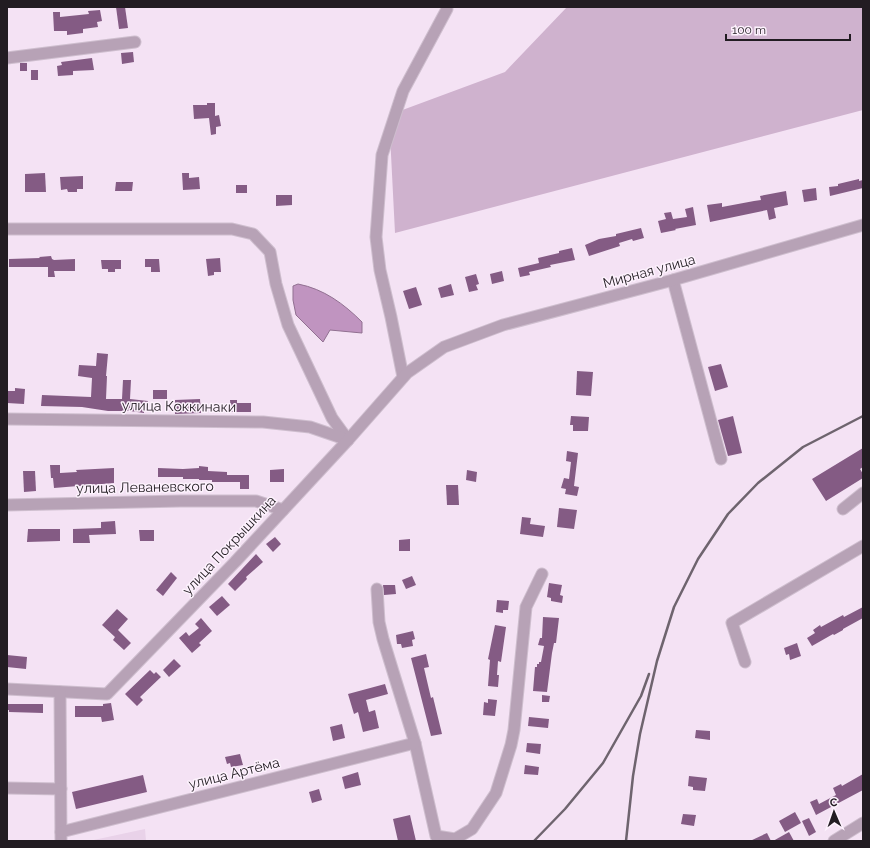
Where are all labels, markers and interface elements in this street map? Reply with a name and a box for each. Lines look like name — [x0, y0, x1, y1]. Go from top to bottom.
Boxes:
scale bar — [726, 16, 850, 42]
text: 100 m — [732, 23, 766, 37]
street label: Мирная улица — [601, 251, 697, 291]
street label: улица Коккинаки — [122, 397, 236, 415]
street label: улица Леваневского — [76, 478, 214, 496]
street label: улица Покрышкина — [179, 492, 279, 598]
street label: улица Артёма — [187, 754, 281, 792]
north arrow — [814, 792, 854, 832]
text: С — [830, 796, 838, 809]

